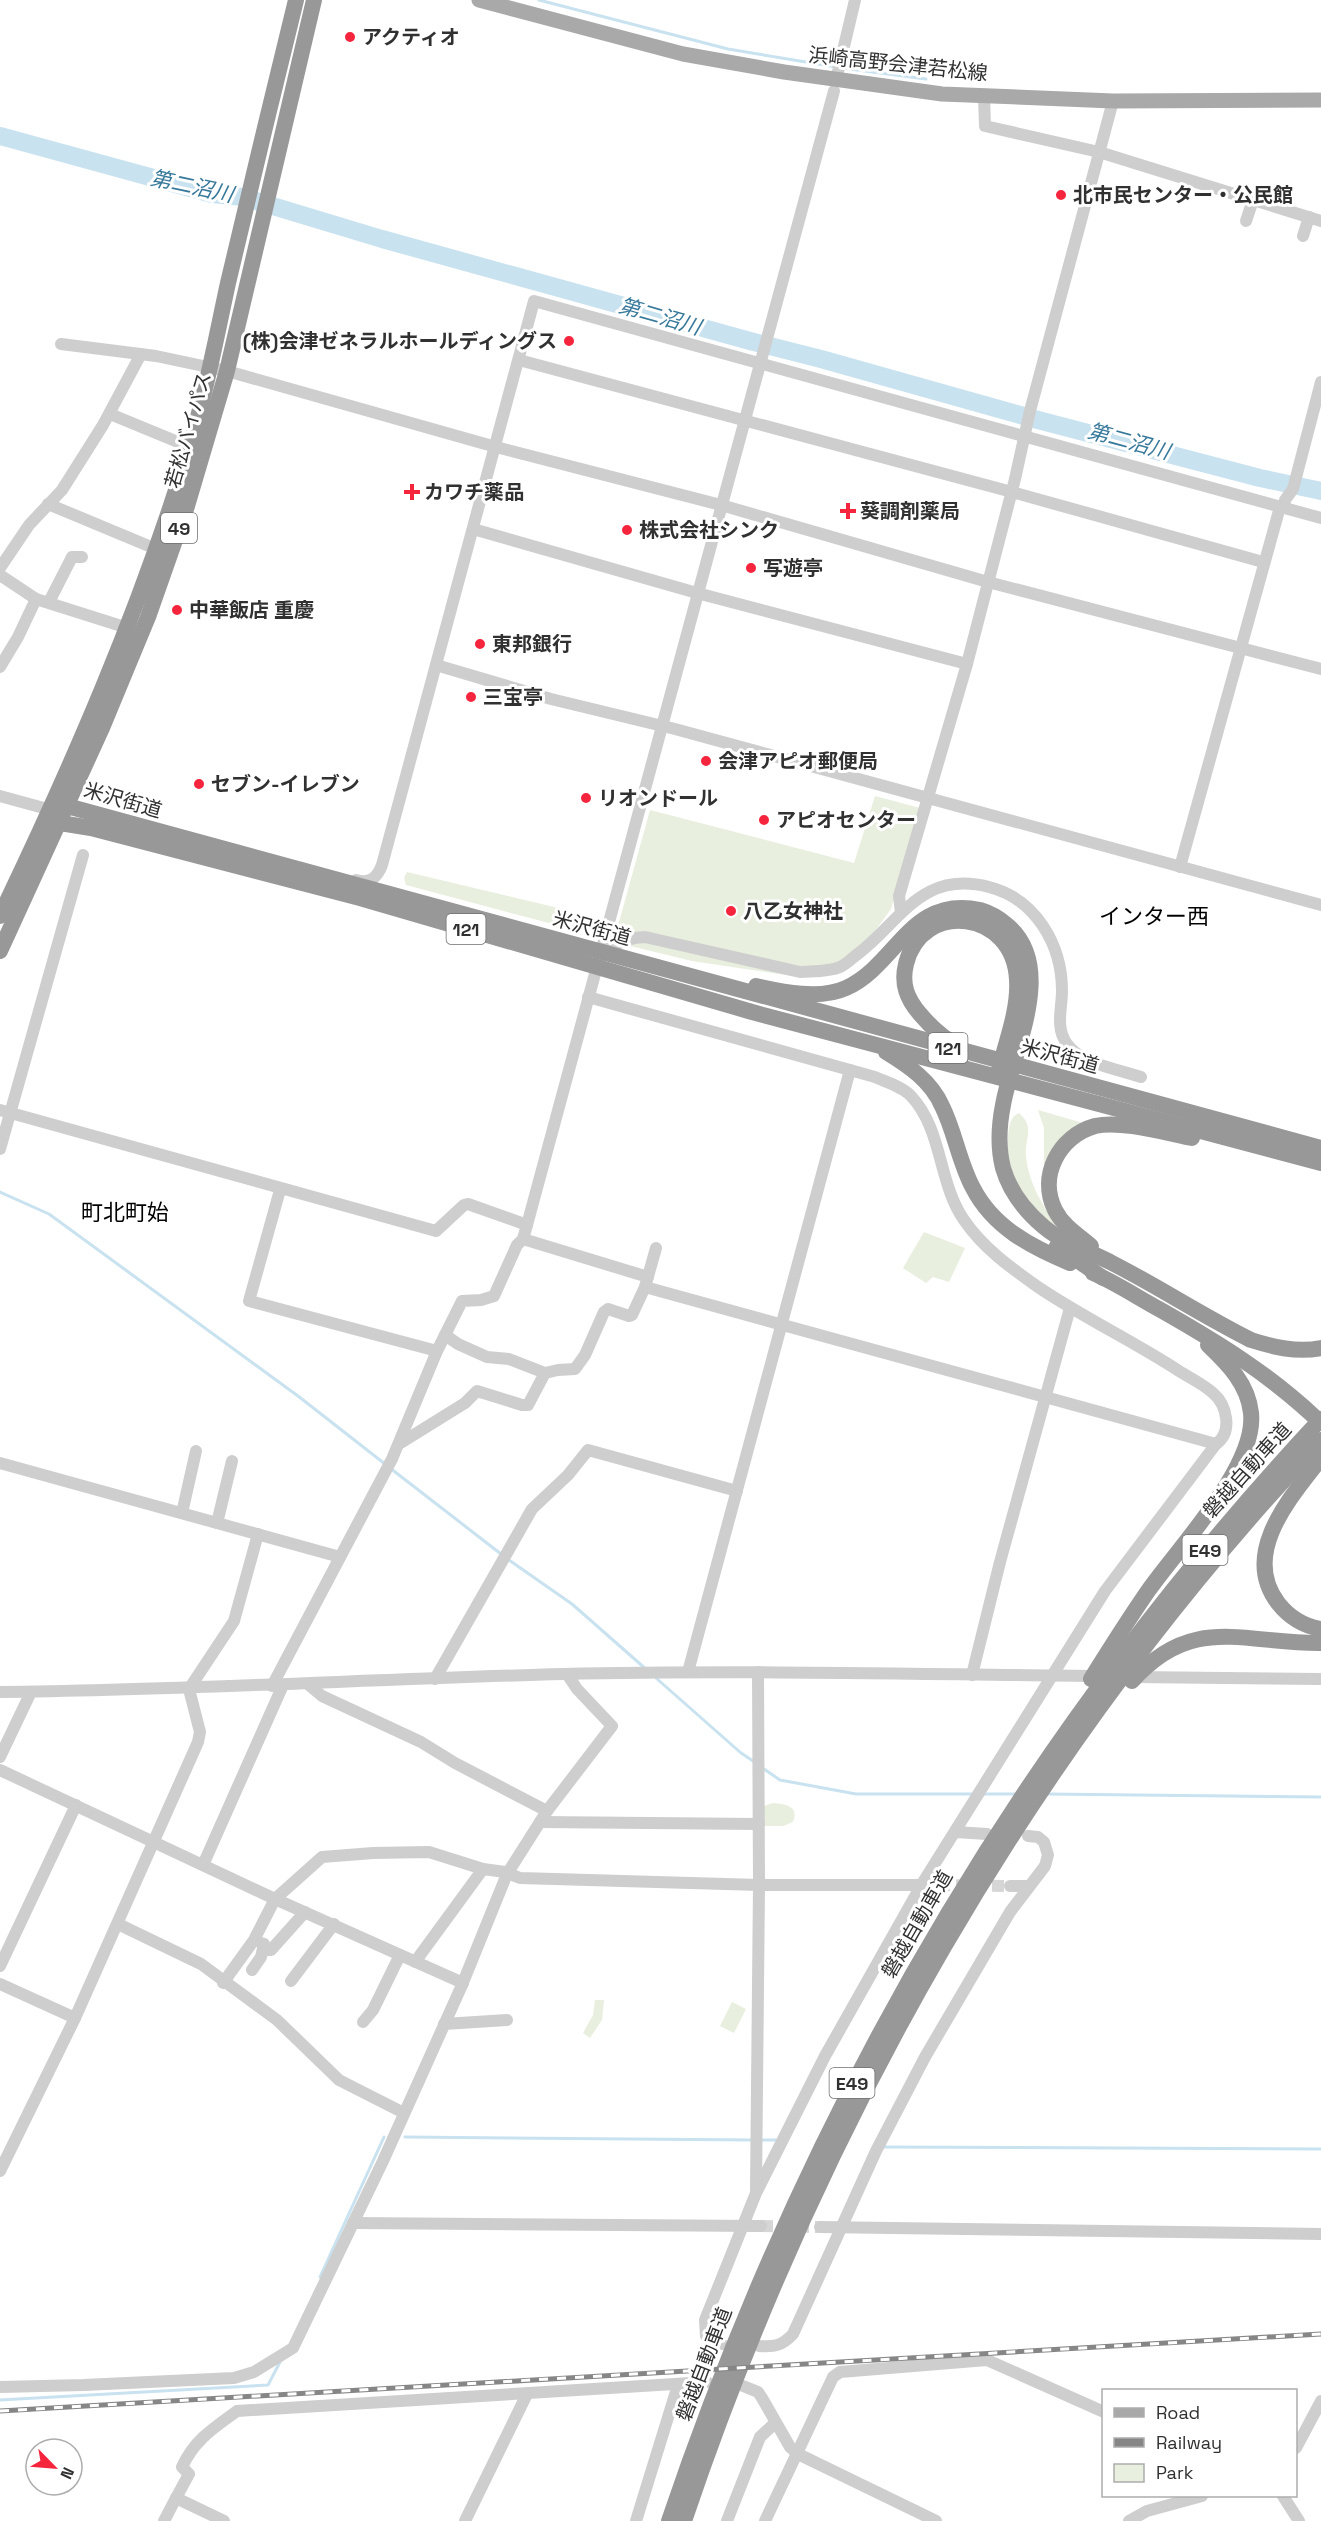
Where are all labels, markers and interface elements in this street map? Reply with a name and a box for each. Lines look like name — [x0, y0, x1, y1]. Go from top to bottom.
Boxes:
place label: アクティオ — [362, 24, 460, 50]
marker: アクティオ — [343, 30, 357, 44]
street label: 浜崎高野会津若松線 — [807, 42, 989, 86]
water label: 第二沼川 — [148, 164, 238, 208]
place label: 北市民センター・公民館 — [1073, 182, 1293, 208]
marker: 北市民センター・公民館 — [1054, 188, 1068, 202]
water label: 第二沼川 — [616, 291, 706, 341]
place label: (株)会津ゼネラルホールディングス — [243, 328, 557, 354]
marker: (株)会津ゼネラルホールディングス — [562, 334, 576, 348]
street label: 若松バイパス — [159, 369, 217, 491]
water label: 第二沼川 — [1085, 417, 1175, 465]
place label: カワチ薬品 — [424, 479, 524, 505]
marker: カワチ薬品 — [405, 485, 419, 499]
place label: 葵調剤薬局 — [860, 498, 960, 524]
marker: 葵調剤薬局 — [841, 504, 855, 518]
road number: 49 — [161, 513, 197, 543]
place label: 株式会社シンク — [639, 517, 779, 543]
marker: 株式会社シンク — [620, 523, 634, 537]
place label: 写遊亭 — [763, 555, 823, 581]
marker: 写遊亭 — [744, 561, 758, 575]
place label: 中華飯店 重慶 — [189, 597, 314, 623]
marker: 中華飯店 重慶 — [170, 603, 184, 617]
place label: 東邦銀行 — [492, 631, 572, 657]
marker: 東邦銀行 — [473, 637, 487, 651]
place label: 三宝亭 — [483, 684, 543, 710]
marker: 三宝亭 — [464, 690, 478, 704]
place label: 会津アピオ郵便局 — [718, 748, 878, 774]
marker: 会津アピオ郵便局 — [699, 754, 713, 768]
place label: セブン-イレブン — [211, 771, 360, 797]
street label: 米沢街道 — [81, 776, 165, 824]
marker: セブン-イレブン — [192, 777, 206, 791]
place label: リオンドール — [598, 785, 718, 811]
marker: リオンドール — [579, 791, 593, 805]
place label: アピオセンター — [776, 807, 916, 833]
marker: アピオセンター — [757, 813, 771, 827]
place label: 八乙女神社 — [743, 898, 843, 924]
district label: インター西 — [1099, 902, 1209, 930]
marker: 八乙女神社 — [724, 904, 738, 918]
street label: 米沢街道 — [550, 905, 634, 951]
road number: 121 — [446, 914, 486, 944]
road number: 121 — [928, 1033, 968, 1063]
street label: 米沢街道 — [1018, 1033, 1102, 1079]
district label: 町北町始 — [81, 1198, 169, 1226]
street label: 磐越自動車道 — [1197, 1417, 1297, 1523]
road number: E49 — [1182, 1535, 1228, 1565]
street label: 磐越自動車道 — [876, 1866, 958, 1982]
road number: E49 — [830, 2068, 874, 2098]
street label: 磐越自動車道 — [670, 2303, 738, 2425]
legend — [1102, 2389, 1297, 2497]
text: Road — [1156, 2401, 1200, 2424]
text: Railway — [1156, 2431, 1222, 2454]
north arrow — [24, 2437, 84, 2497]
text: Park — [1156, 2461, 1194, 2484]
text: N — [55, 2464, 79, 2482]

